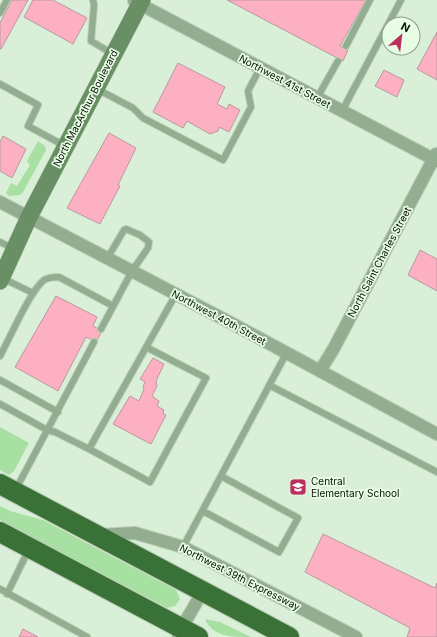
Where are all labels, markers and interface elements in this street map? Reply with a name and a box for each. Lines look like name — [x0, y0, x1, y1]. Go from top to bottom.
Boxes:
north arrow — [381, 16, 421, 56]
text: N — [399, 19, 413, 35]
street label: North MacArthur Boulevard — [50, 48, 120, 168]
street label: Northwest 41st Street — [237, 52, 333, 111]
street label: North Saint Charles Street — [345, 204, 414, 319]
street label: Northwest 40th Street — [170, 287, 269, 347]
place label: Central Elementary School — [311, 475, 400, 499]
school or university icon: Central Elementary School — [288, 477, 308, 497]
street label: Northwest 39th Expressway — [178, 541, 302, 613]

